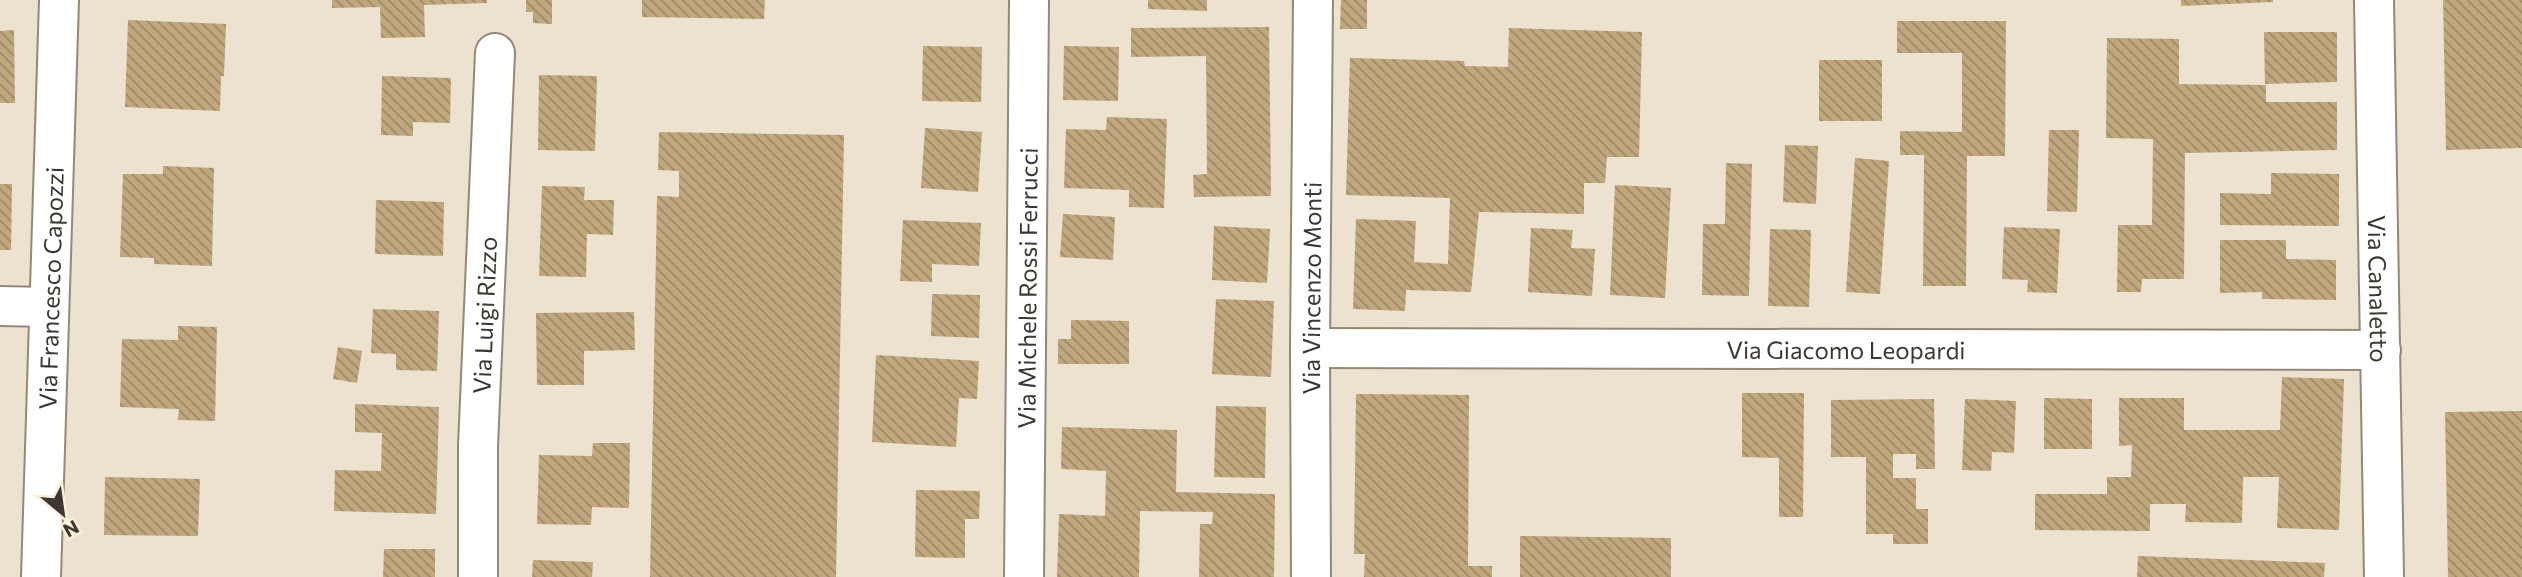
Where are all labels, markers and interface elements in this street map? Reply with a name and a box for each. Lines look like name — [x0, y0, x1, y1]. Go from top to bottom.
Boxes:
street label: Via Michele Rossi Ferrucci — [1011, 147, 1042, 429]
street label: Via Francesco Capozzi — [32, 166, 68, 410]
street label: Via Vincenzo Monti — [1295, 182, 1326, 394]
street label: Via Canaletto — [2363, 215, 2395, 363]
street label: Via Luigi Rizzo — [466, 236, 502, 394]
street label: Via Giacomo Leopardi — [1726, 334, 1966, 364]
north arrow — [28, 479, 98, 549]
text: N — [60, 516, 83, 543]

